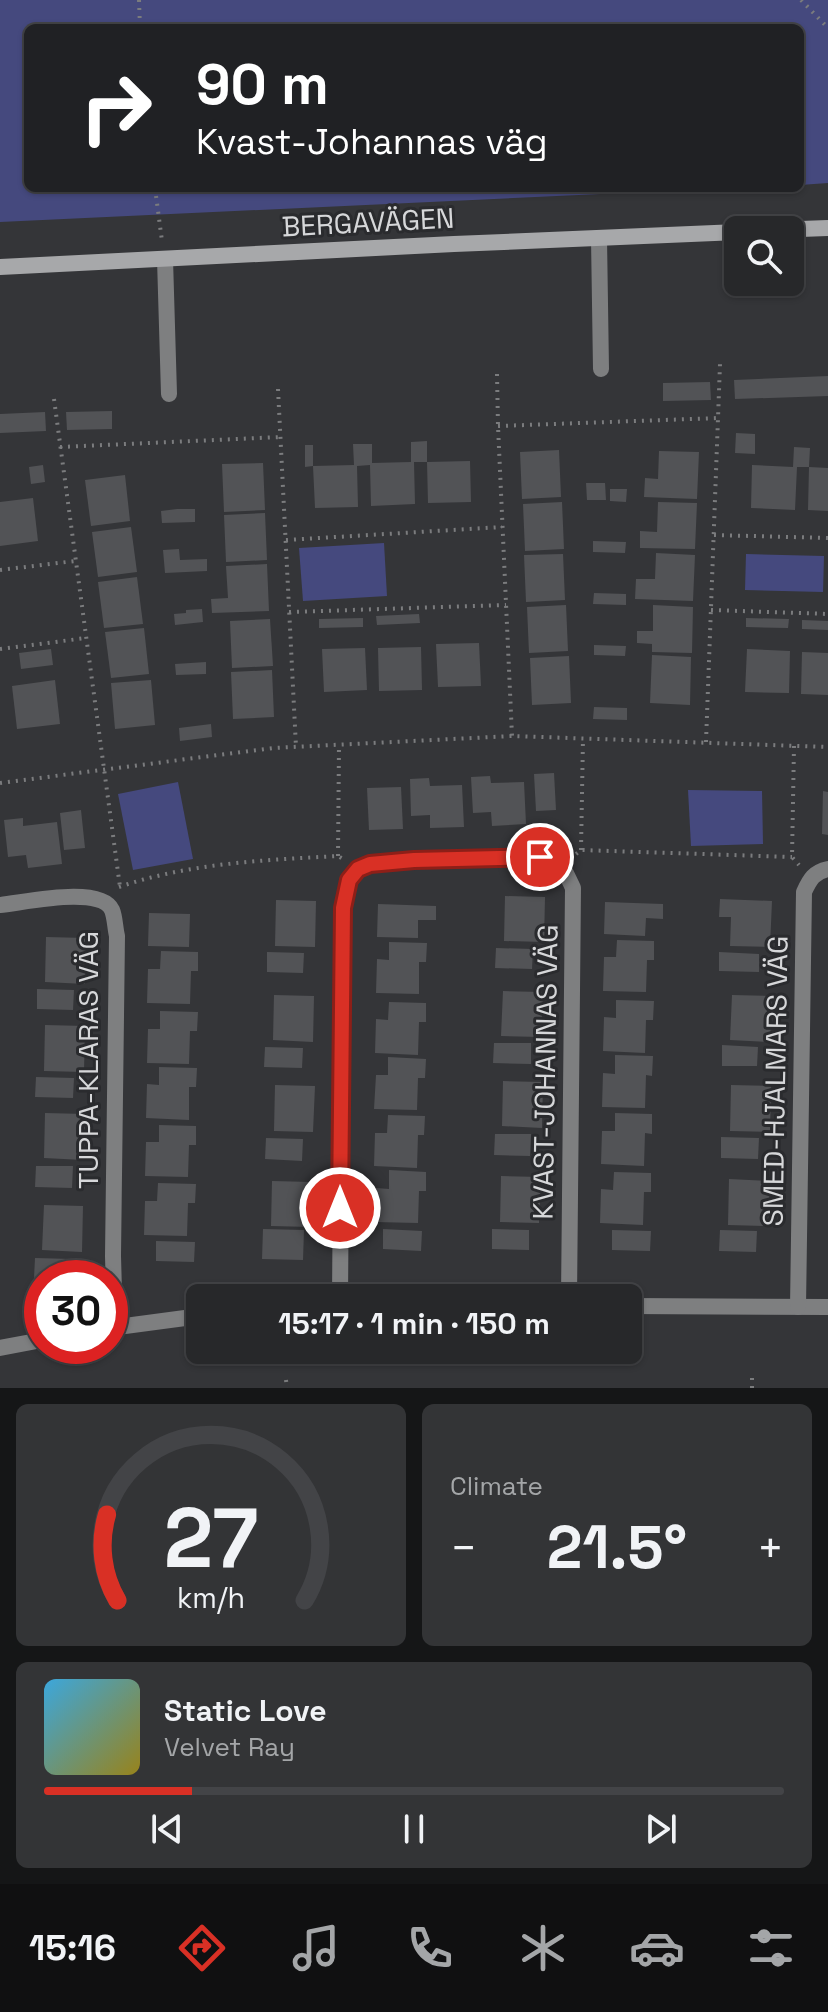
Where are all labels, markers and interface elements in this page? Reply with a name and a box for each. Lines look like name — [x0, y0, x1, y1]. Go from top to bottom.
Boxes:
text: 90 m — [196, 49, 329, 120]
icon: right — [64, 56, 168, 160]
text: Kvast-Johannas väg — [196, 119, 548, 165]
street label: BERGAVÄGEN — [281, 200, 455, 244]
map controls — [724, 216, 804, 296]
button: search — [724, 216, 804, 296]
pin — [506, 823, 574, 891]
icon: arrive — [518, 835, 562, 879]
street label: KVAST-JOHANNAS VÄG — [524, 924, 566, 1220]
street label: TUPPA-KLARAS VÄG — [70, 931, 106, 1189]
street label: SMED-HJALMARS VÄG — [754, 935, 796, 1227]
position arrow — [298, 1166, 382, 1250]
speed limit sign: 30 — [24, 1260, 128, 1364]
text: 15:17 · 1 min · 150 m — [278, 1304, 550, 1343]
text: Climate — [450, 1469, 543, 1503]
text: 27 — [164, 1485, 258, 1591]
text: 21.5° — [547, 1509, 687, 1586]
text: − — [450, 1520, 477, 1576]
text: + — [757, 1520, 784, 1576]
text: km/h — [177, 1580, 245, 1616]
text: Static Love — [164, 1691, 327, 1730]
text: Velvet Ray — [164, 1730, 295, 1764]
icon: previous — [145, 1807, 189, 1851]
icon: pause — [392, 1807, 436, 1851]
icon: next — [639, 1807, 683, 1851]
icon: directions — [174, 1920, 230, 1976]
icon: music — [288, 1920, 344, 1976]
icon: phone — [402, 1920, 458, 1976]
icon: climate — [515, 1920, 571, 1976]
icon: car — [629, 1920, 685, 1976]
icon: filters — [743, 1920, 799, 1976]
text: 15:16 — [29, 1925, 116, 1971]

